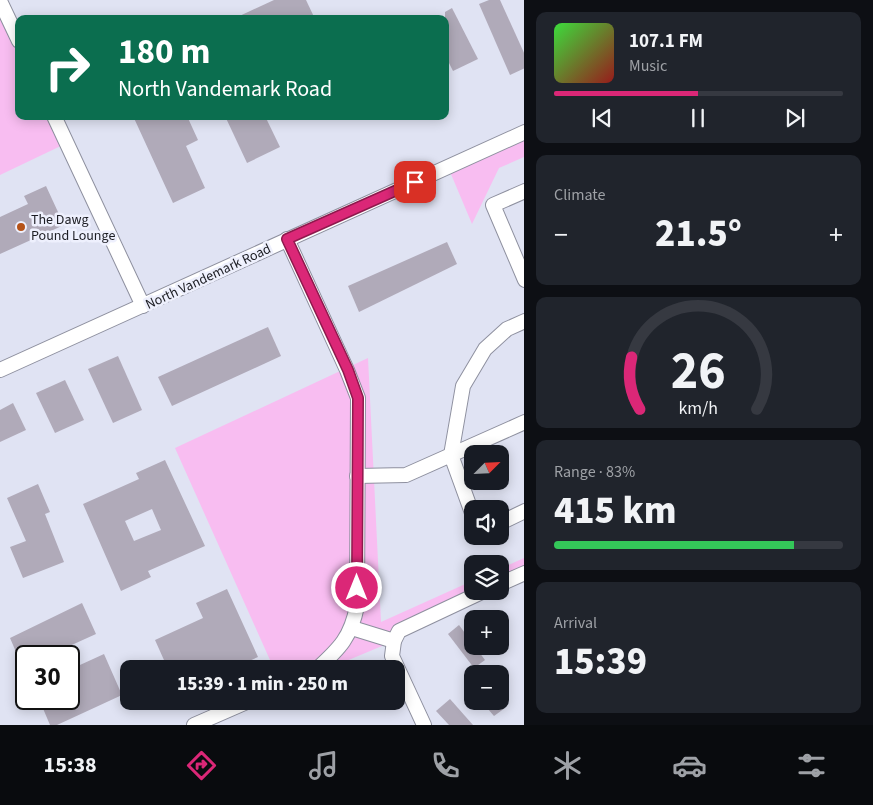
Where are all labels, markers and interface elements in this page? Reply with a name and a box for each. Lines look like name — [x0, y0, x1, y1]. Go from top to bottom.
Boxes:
text: 180 m — [118, 27, 210, 77]
text: 107.1 FM — [629, 28, 703, 55]
icon: right — [35, 35, 100, 100]
text: Music — [629, 55, 667, 77]
text: North Vandemark Road — [118, 73, 332, 105]
icon: previous — [588, 104, 616, 132]
icon: pause — [684, 104, 712, 132]
icon: next — [781, 104, 809, 132]
pin — [394, 161, 436, 203]
icon: arrive — [401, 168, 429, 196]
text: Climate — [554, 184, 605, 206]
text: 21.5° — [655, 207, 742, 261]
place label: The Dawg Pound Lounge — [31, 210, 115, 246]
text: − — [554, 215, 568, 255]
text: + — [829, 215, 843, 255]
marker: The Dawg Pound Lounge — [15, 221, 27, 233]
street label: North Vandemark Road — [142, 239, 274, 315]
text: 26 — [671, 335, 726, 409]
text: km/h — [679, 396, 718, 421]
north arrow — [464, 445, 509, 490]
map controls — [464, 445, 509, 710]
text: Range · 83% — [554, 461, 635, 483]
text: 415 km — [554, 484, 676, 538]
button: sound — [464, 500, 509, 545]
button: layers — [464, 555, 509, 600]
position arrow — [330, 561, 382, 613]
button: + — [464, 610, 509, 655]
text: Arrival — [554, 612, 597, 634]
text: 15:39 — [554, 635, 647, 689]
speed limit sign: 30 — [15, 645, 80, 710]
button: − — [464, 665, 509, 710]
text: 15:39 · 1 min · 250 m — [177, 671, 348, 698]
icon: directions — [184, 748, 219, 783]
icon: music — [306, 748, 341, 783]
icon: phone — [428, 748, 463, 783]
icon: climate — [550, 748, 585, 783]
icon: car — [672, 748, 707, 783]
icon: filters — [794, 748, 829, 783]
text: 15:38 — [44, 749, 97, 781]

